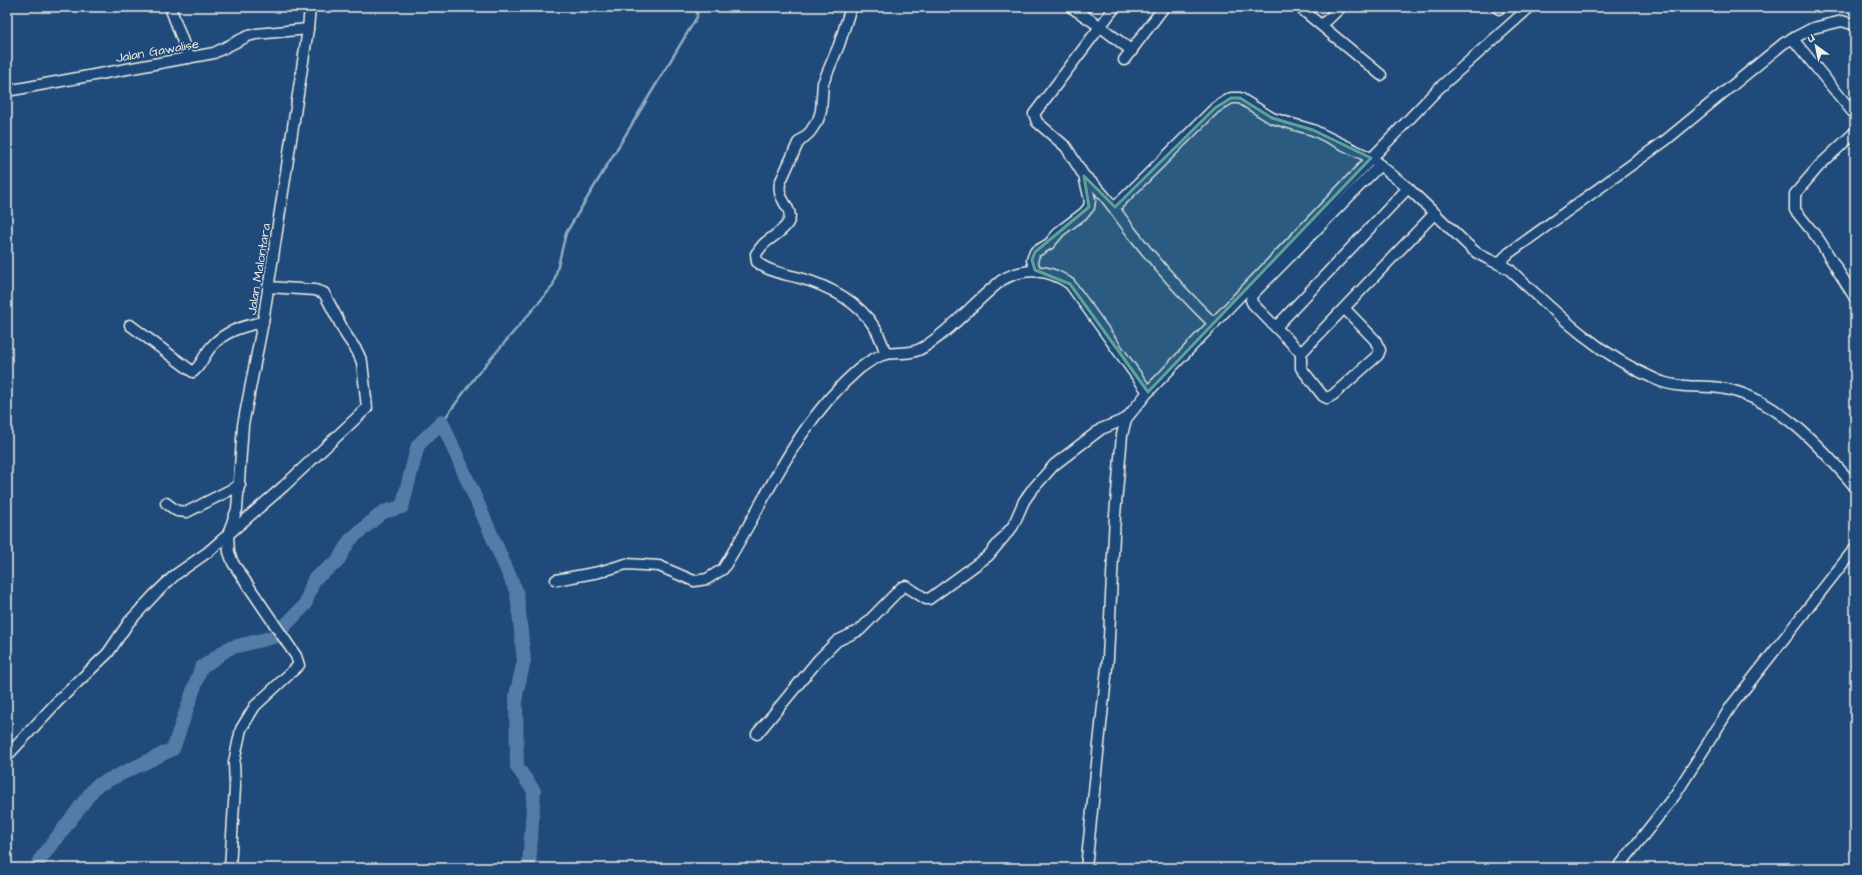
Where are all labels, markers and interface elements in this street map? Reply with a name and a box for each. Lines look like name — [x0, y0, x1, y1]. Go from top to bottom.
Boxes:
north arrow — [1796, 26, 1836, 66]
text: U — [1803, 30, 1818, 47]
street label: Jalan Gawalise — [114, 35, 200, 67]
street label: Jalan Malontara — [243, 222, 275, 316]

